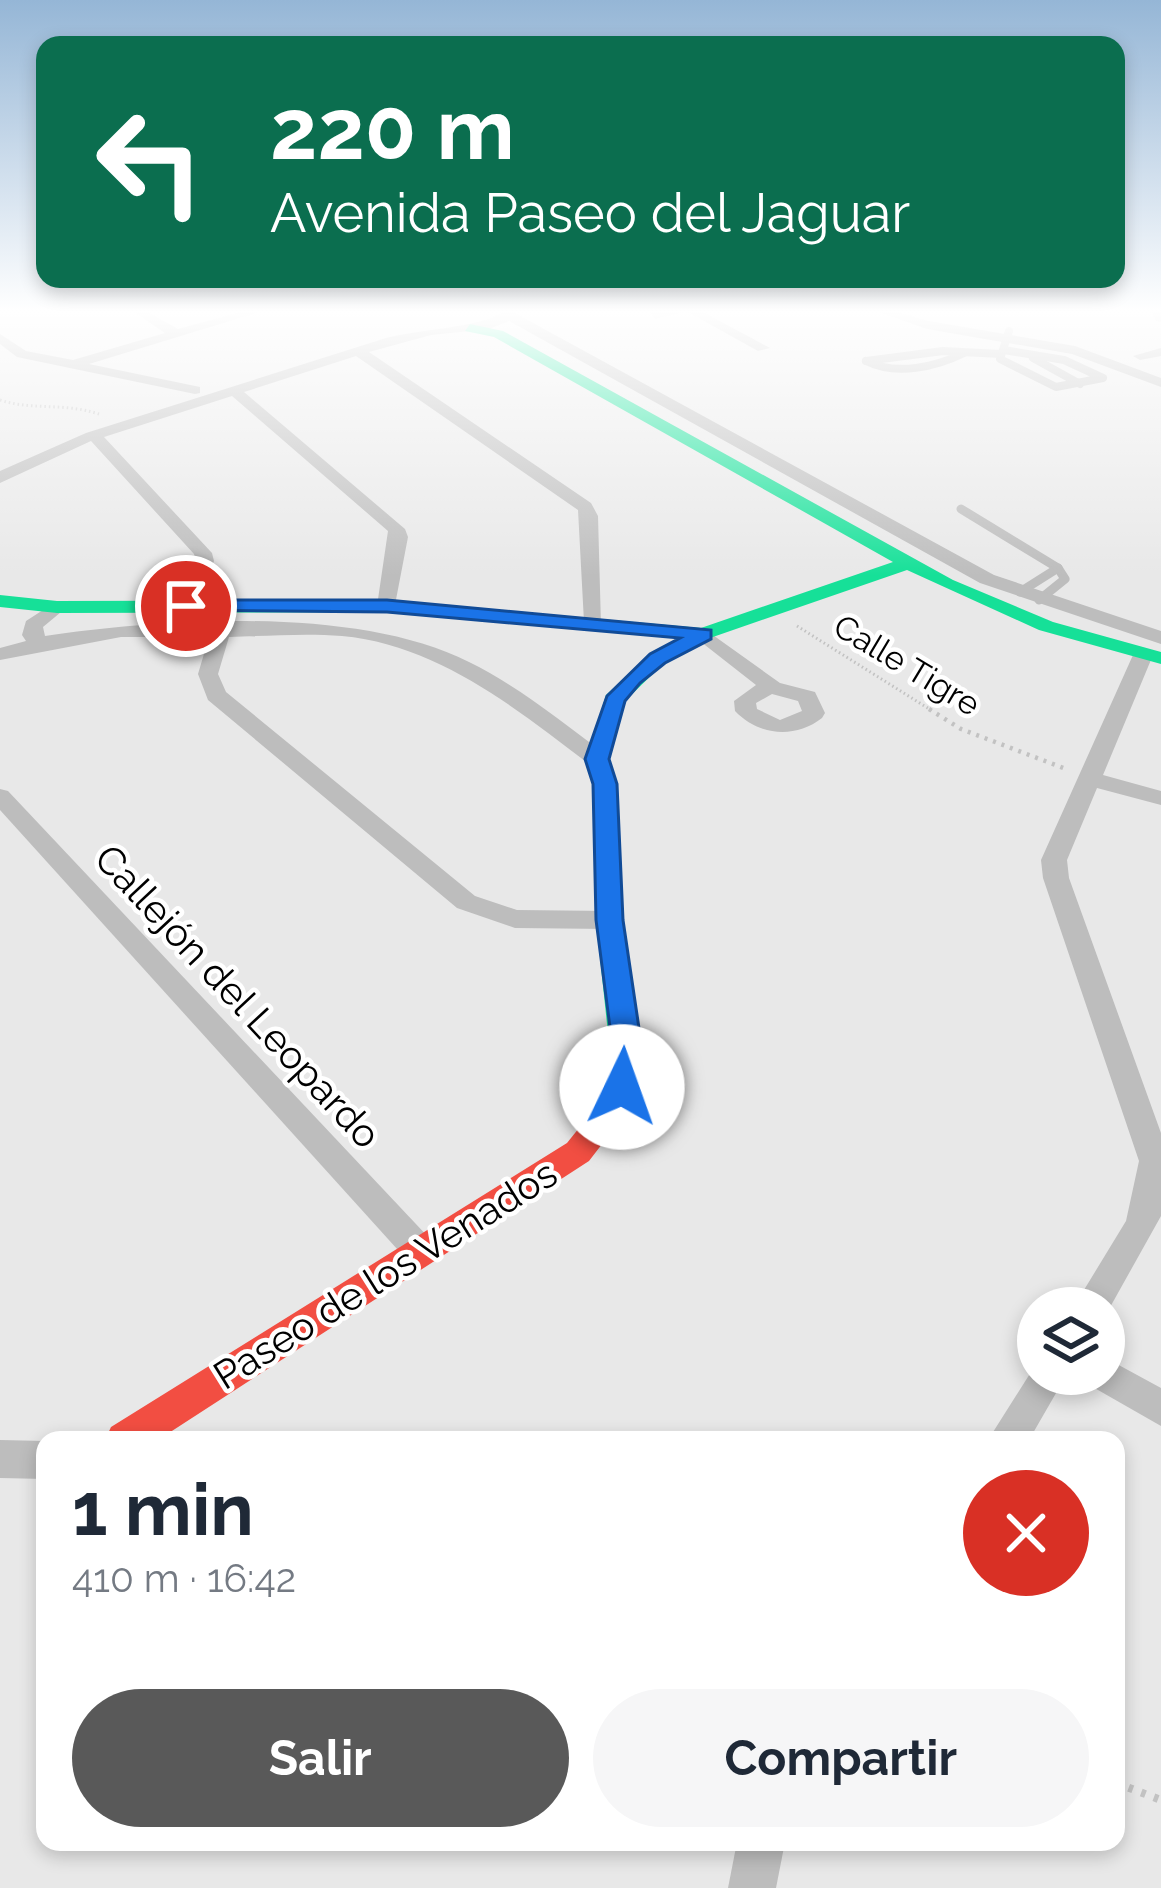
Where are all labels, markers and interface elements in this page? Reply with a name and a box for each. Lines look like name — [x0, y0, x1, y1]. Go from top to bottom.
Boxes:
text: 220 m — [270, 80, 515, 179]
icon: left — [72, 84, 228, 240]
text: Avenida Paseo del Jaguar — [270, 181, 910, 245]
pin — [135, 555, 237, 657]
icon: arrive — [153, 573, 219, 639]
street label: Calle Tigre — [827, 606, 987, 724]
street label: Callejón del Leopardo — [86, 835, 390, 1157]
position arrow — [559, 1024, 685, 1150]
street label: Paseo de los Venados — [205, 1150, 565, 1398]
map controls — [1017, 1287, 1125, 1395]
button: layers — [1017, 1287, 1125, 1395]
text: 1 min — [72, 1467, 254, 1552]
button: close — [963, 1470, 1089, 1596]
text: 410 m · 16:42 — [72, 1555, 296, 1601]
button: Salir — [72, 1689, 569, 1827]
button: Compartir — [593, 1689, 1089, 1827]

